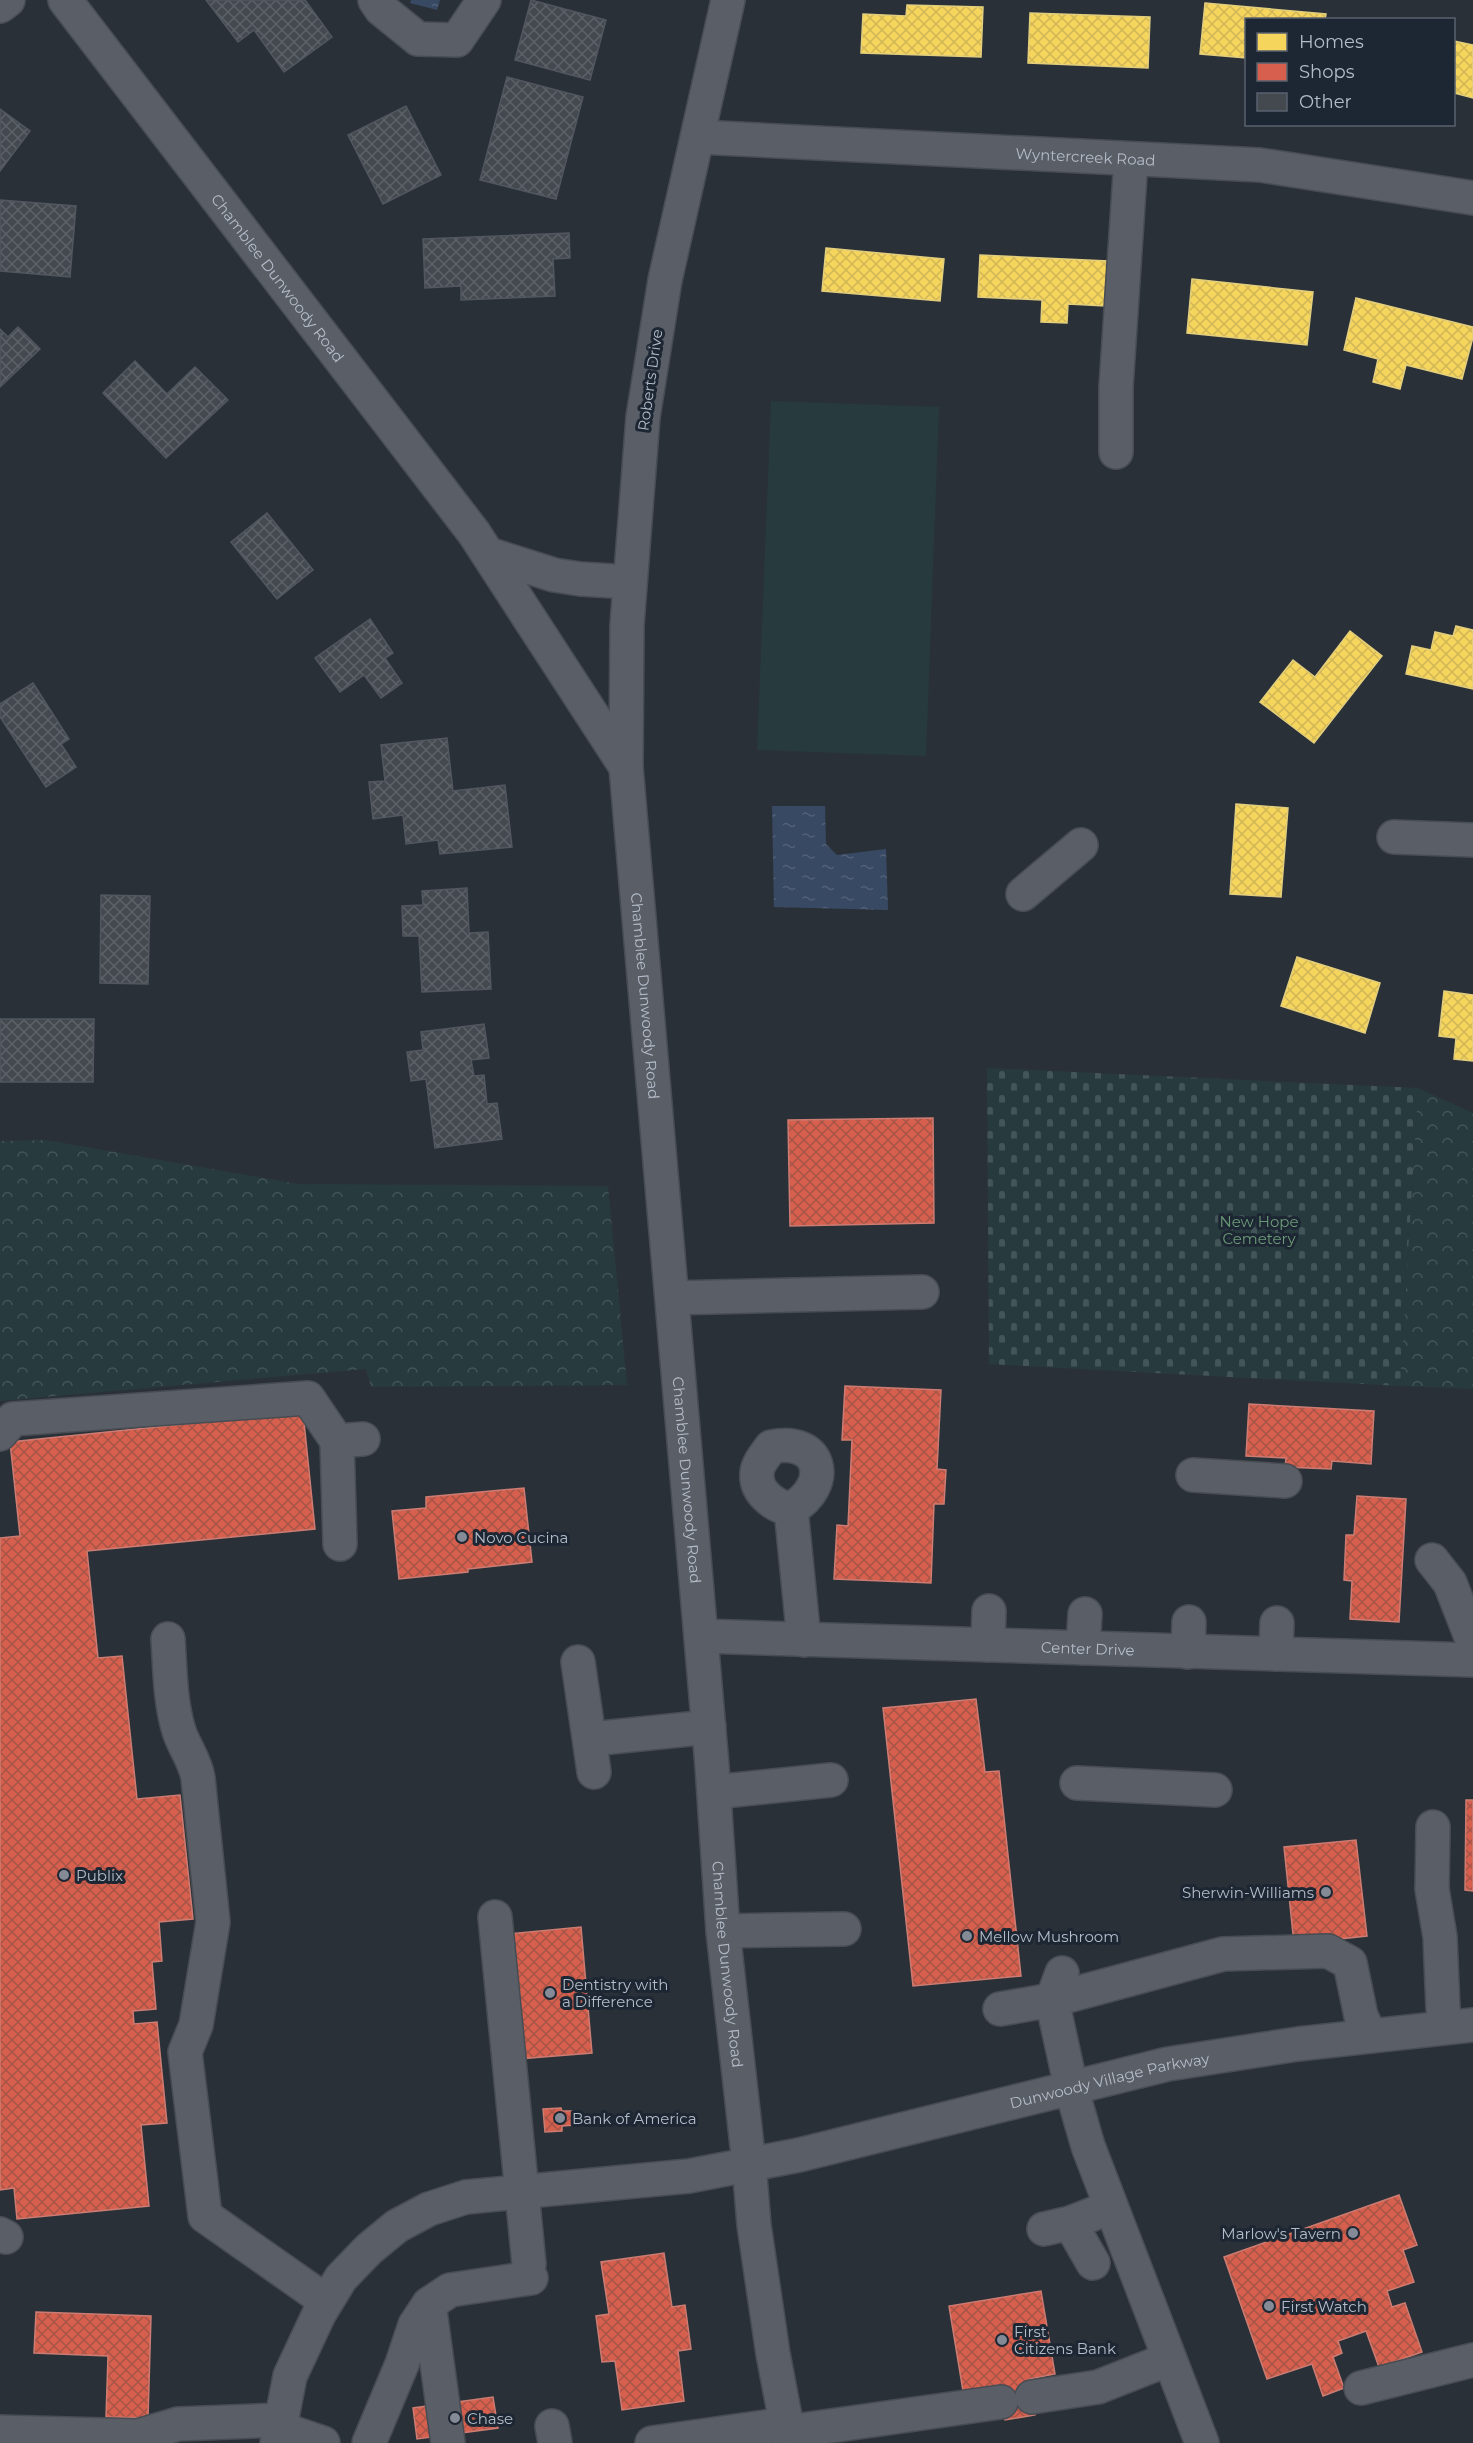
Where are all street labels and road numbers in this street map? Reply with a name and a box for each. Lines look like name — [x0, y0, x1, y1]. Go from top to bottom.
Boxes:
street label: Wyntercreek Road — [1015, 143, 1156, 169]
street label: Chamblee Dunwoody Road — [207, 190, 349, 366]
street label: Roberts Drive — [633, 328, 667, 432]
street label: Chamblee Dunwoody Road — [627, 892, 664, 1100]
street label: Chamblee Dunwoody Road — [669, 1376, 706, 1584]
street label: Center Drive — [1041, 1637, 1135, 1659]
street label: Chamblee Dunwoody Road — [709, 1860, 748, 2069]
street label: Dunwoody Village Parkway — [1008, 2048, 1211, 2112]

